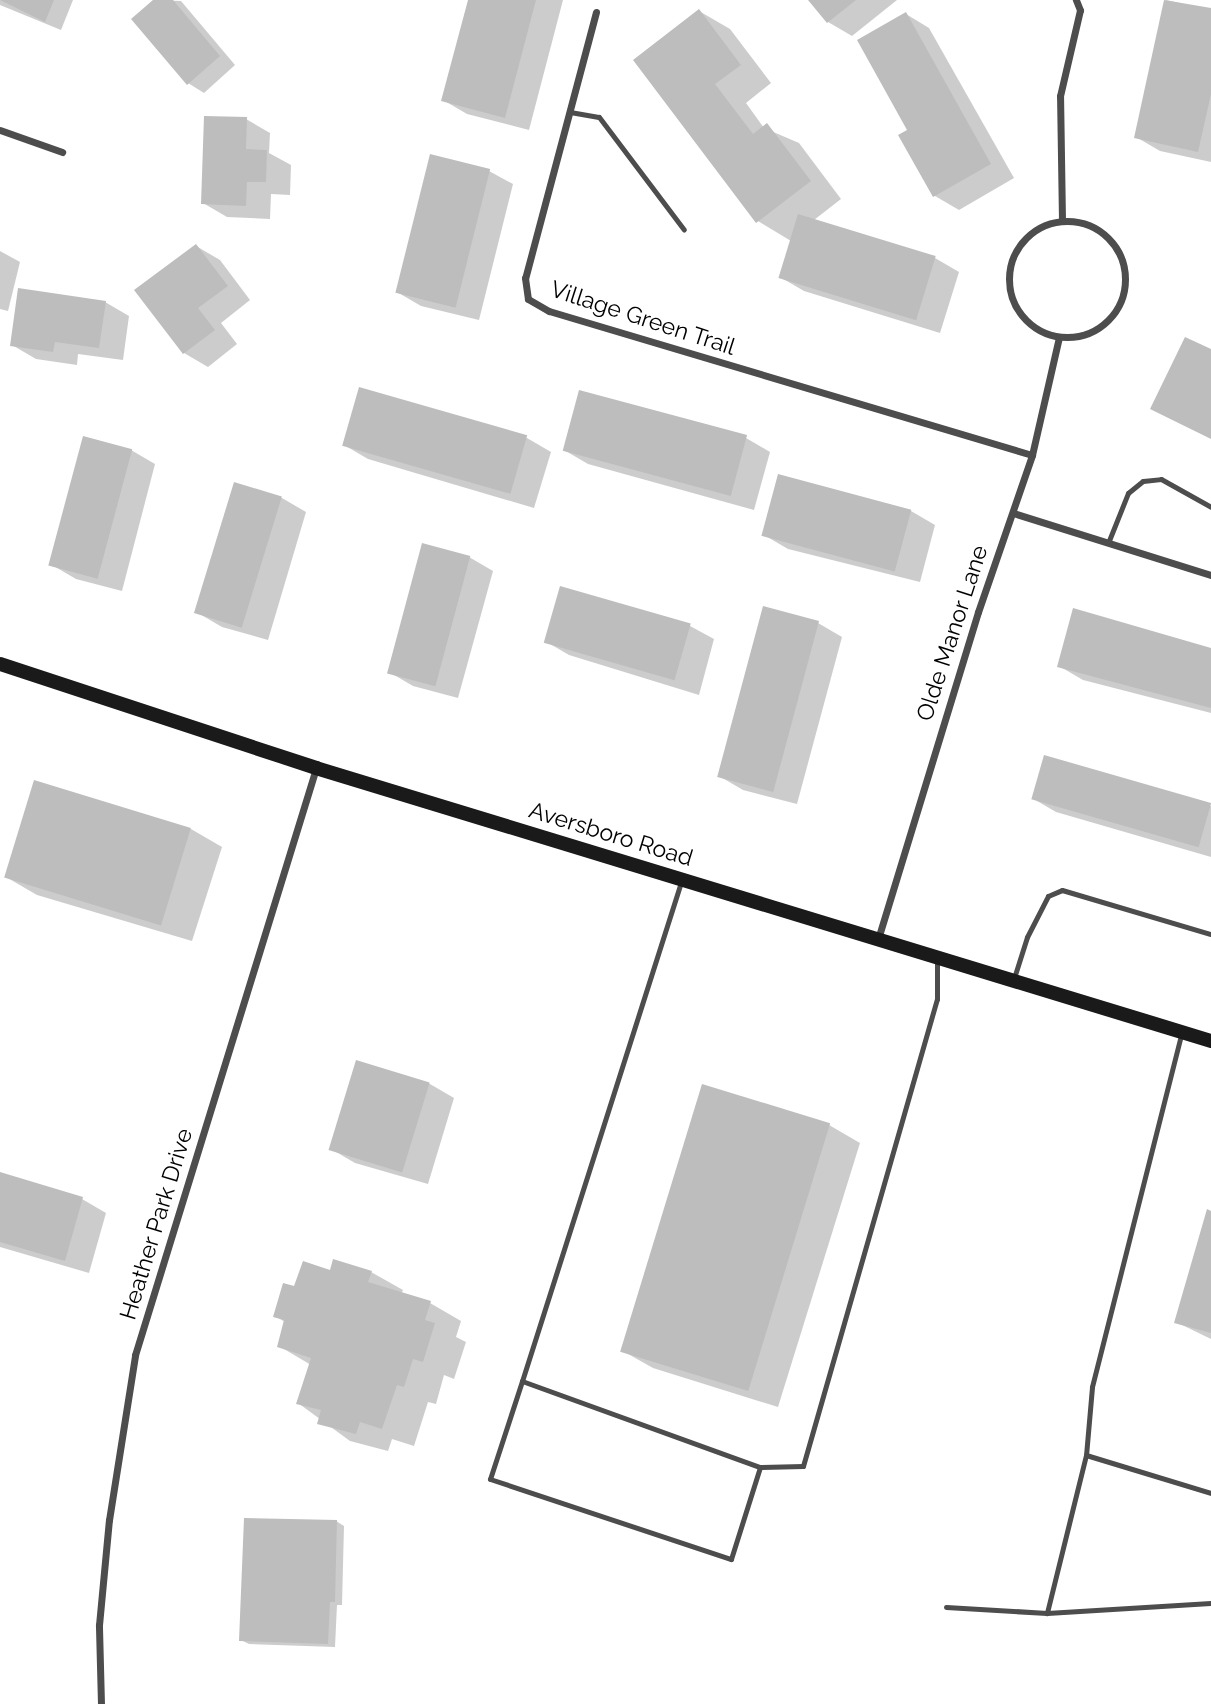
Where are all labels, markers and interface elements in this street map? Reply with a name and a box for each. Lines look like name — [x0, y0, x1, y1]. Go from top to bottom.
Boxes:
street label: Village Green Trail — [547, 275, 739, 361]
street label: Olde Manor Lane — [910, 541, 994, 725]
street label: Aversboro Road — [526, 796, 696, 872]
street label: Heather Park Drive — [114, 1125, 198, 1323]

